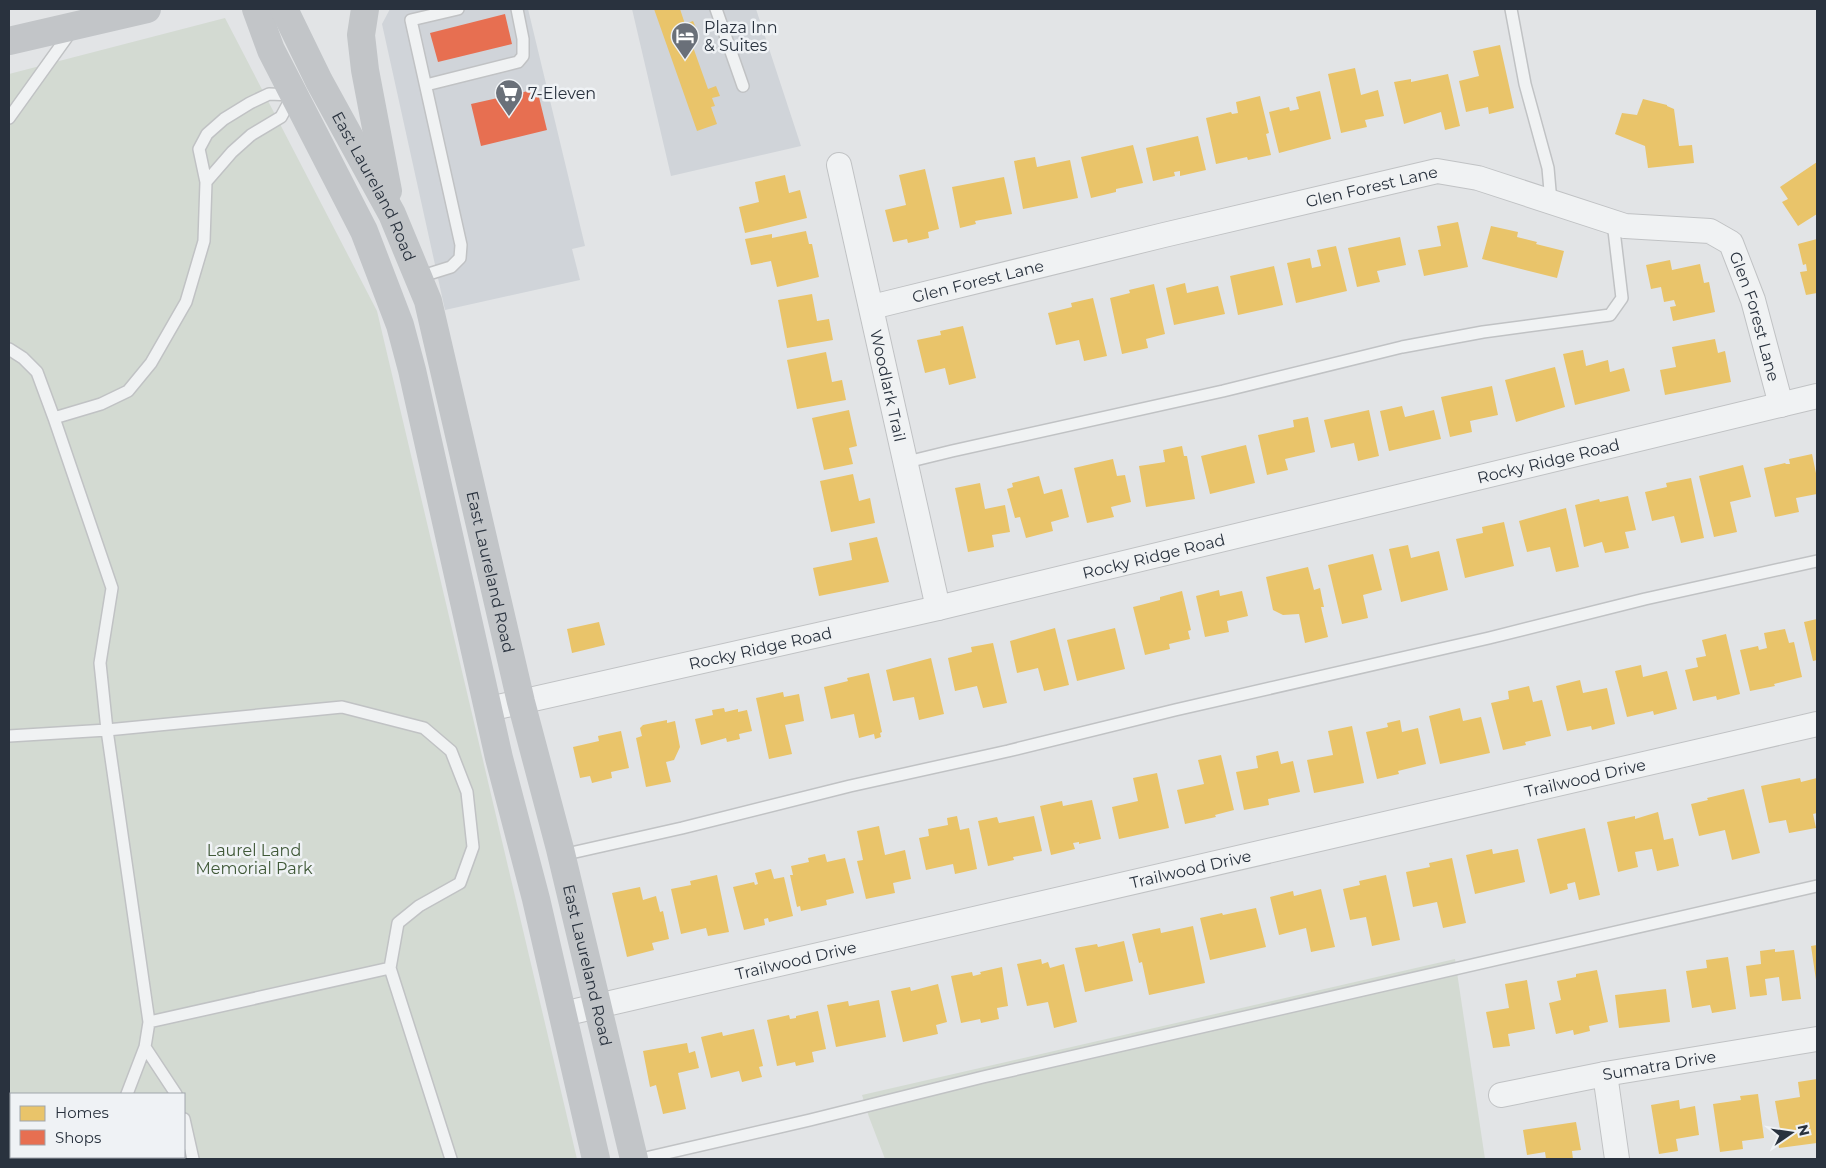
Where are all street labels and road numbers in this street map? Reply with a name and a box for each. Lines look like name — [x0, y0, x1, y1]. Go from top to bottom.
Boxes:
street label: East Laureland Road — [328, 108, 419, 264]
street label: Glen Forest Lane — [1304, 162, 1440, 211]
street label: Glen Forest Lane — [1725, 249, 1783, 383]
street label: Glen Forest Lane — [910, 256, 1046, 307]
street label: Woodlark Trail — [866, 328, 910, 444]
street label: Rocky Ridge Road — [1475, 435, 1622, 488]
street label: East Laureland Road — [462, 489, 518, 655]
street label: Rocky Ridge Road — [1081, 530, 1227, 583]
street label: Rocky Ridge Road — [687, 623, 834, 674]
street label: Trailwood Drive — [1523, 755, 1648, 801]
street label: Trailwood Drive — [1128, 846, 1253, 893]
street label: East Laureland Road — [559, 882, 616, 1048]
street label: Trailwood Drive — [734, 937, 858, 984]
street label: Sumatra Drive — [1601, 1047, 1717, 1084]

